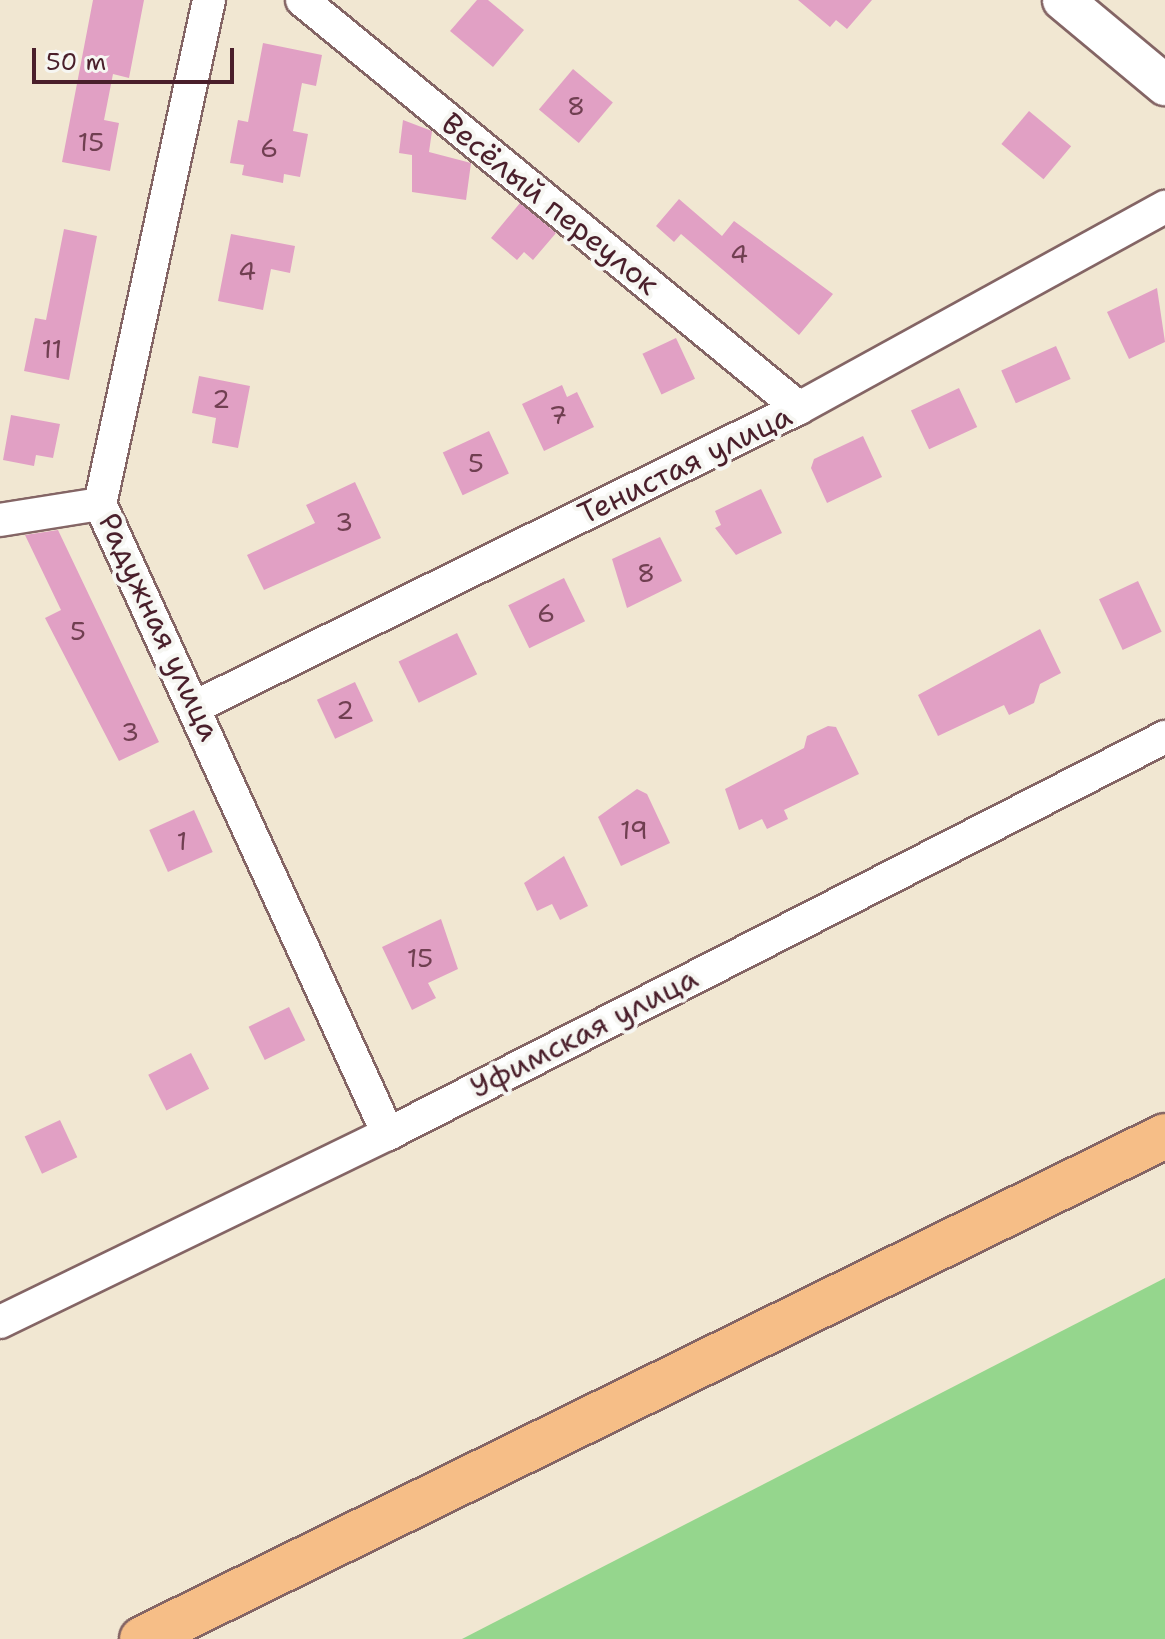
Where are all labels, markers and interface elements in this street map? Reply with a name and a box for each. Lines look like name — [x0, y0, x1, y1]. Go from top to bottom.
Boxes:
scale bar — [36, 32, 238, 82]
text: 50 m — [46, 46, 106, 78]
house number: 8 — [567, 90, 585, 122]
street label: Весёлый переулок — [434, 105, 666, 303]
house number: 15 — [78, 126, 104, 158]
house number: 6 — [260, 132, 278, 164]
house number: 4 — [730, 238, 748, 270]
house number: 4 — [238, 255, 256, 287]
house number: 11 — [42, 333, 62, 365]
house number: 2 — [212, 383, 230, 415]
street label: Тенистая улица — [572, 398, 798, 532]
house number: 7 — [549, 399, 567, 431]
house number: 5 — [468, 447, 484, 479]
house number: 3 — [335, 506, 353, 538]
street label: Радужная улица — [91, 508, 227, 746]
house number: 8 — [637, 557, 655, 589]
house number: 6 — [537, 597, 555, 629]
house number: 5 — [70, 615, 86, 647]
house number: 2 — [336, 694, 354, 726]
house number: 3 — [121, 716, 139, 748]
house number: 19 — [620, 814, 648, 846]
house number: 1 — [177, 825, 187, 857]
house number: 15 — [407, 942, 433, 974]
street label: Уфимская улица — [464, 960, 704, 1106]

